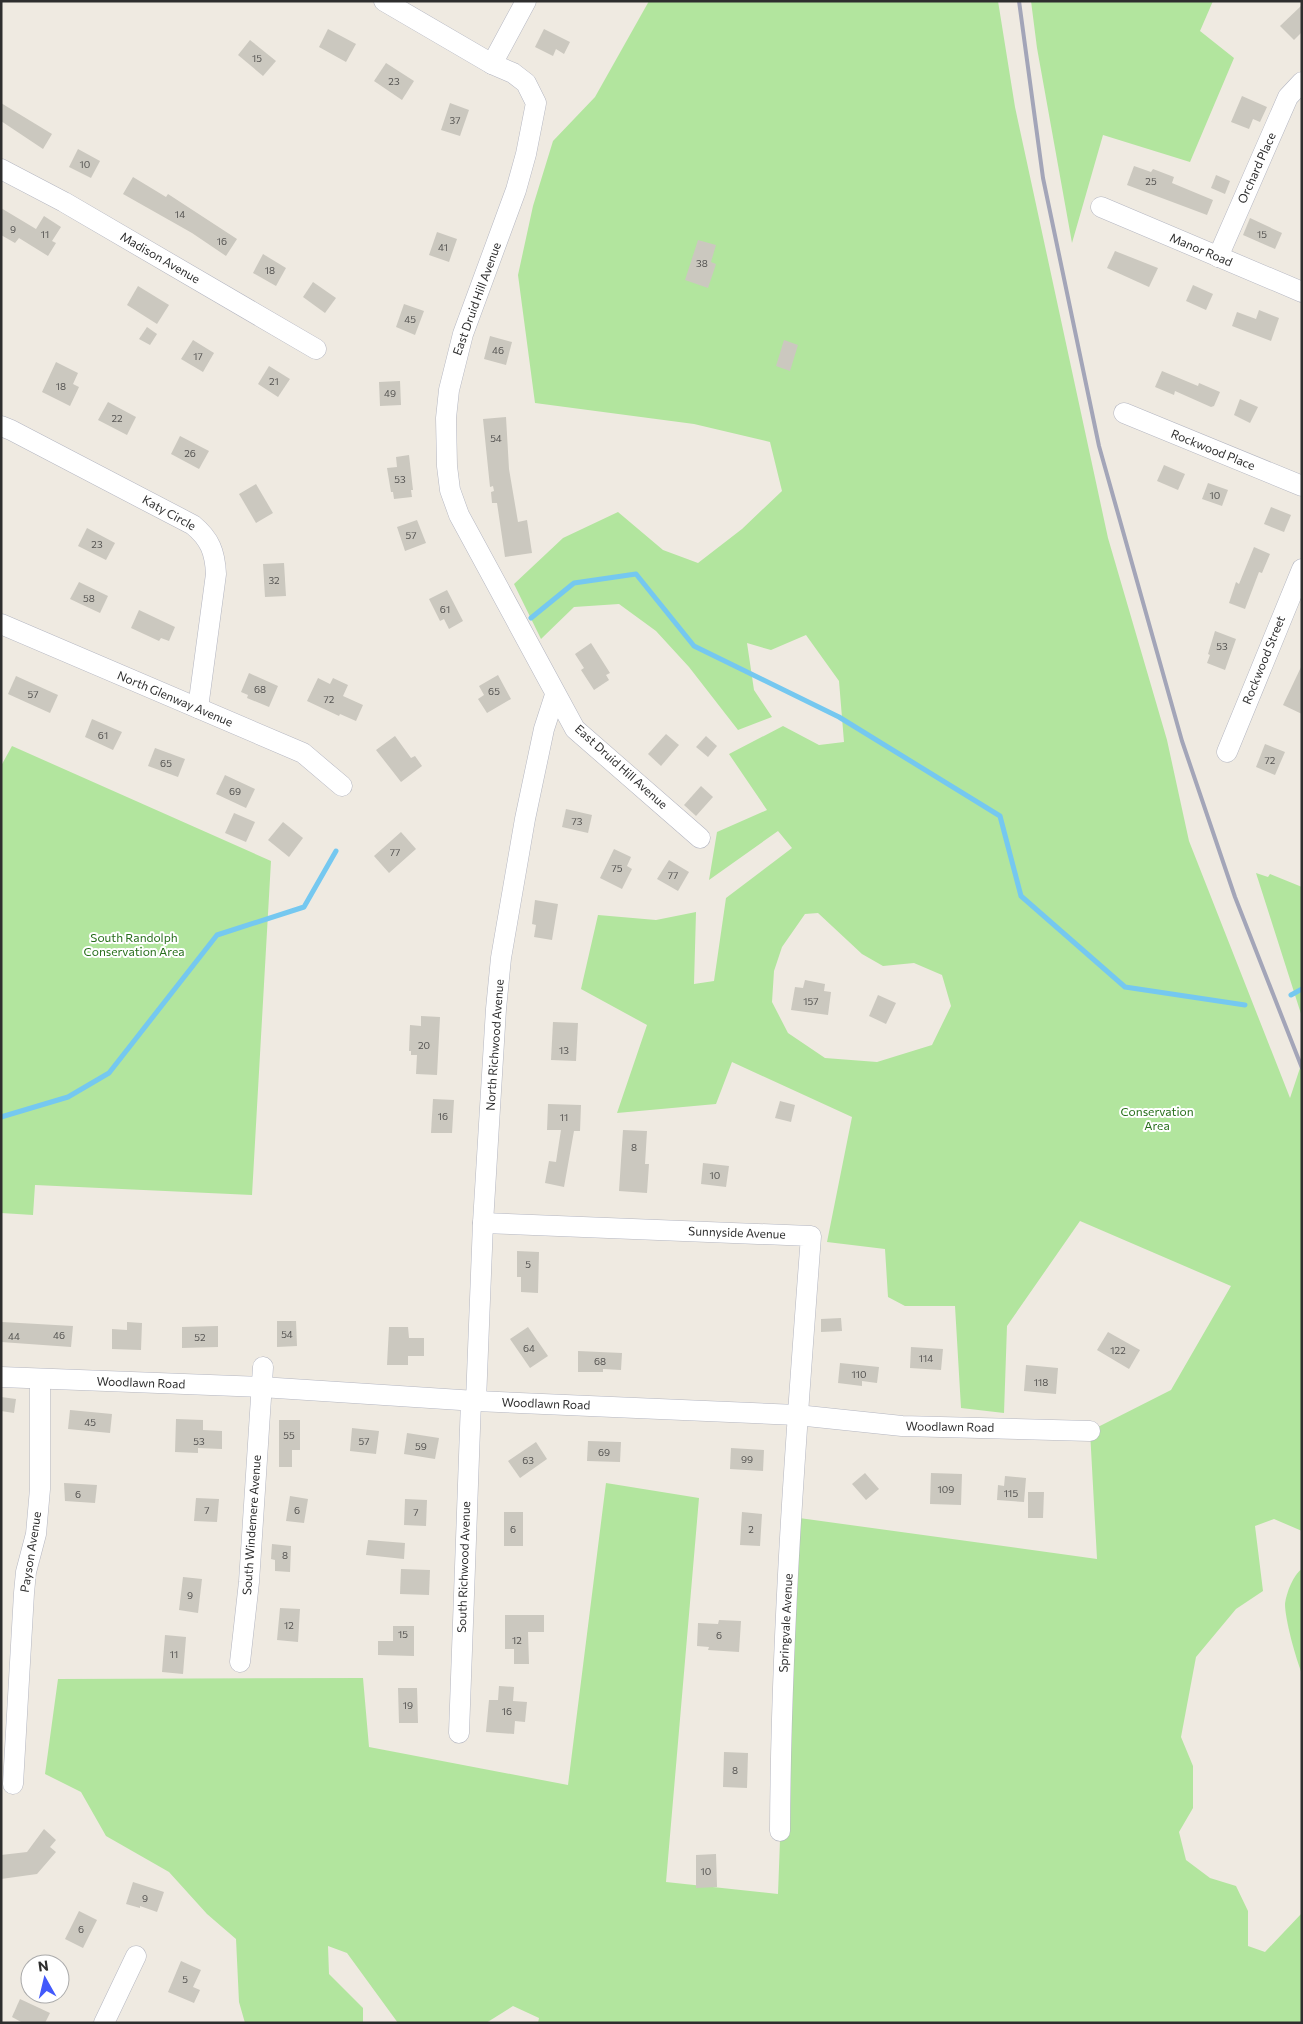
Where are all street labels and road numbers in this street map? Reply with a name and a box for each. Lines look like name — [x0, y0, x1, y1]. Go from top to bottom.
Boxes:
street label: Orchard Place — [1234, 130, 1278, 205]
street label: Madison Avenue — [118, 229, 203, 286]
street label: Manor Road — [1168, 230, 1235, 269]
street label: East Druid Hill Avenue — [449, 240, 503, 357]
street label: Rockwood Place — [1169, 426, 1257, 472]
street label: Katy Circle — [140, 492, 199, 533]
street label: Rockwood Street — [1239, 613, 1287, 706]
street label: North Glenway Avenue — [116, 667, 235, 729]
street label: East Druid Hill Avenue — [573, 721, 671, 811]
street label: North Richwood Avenue — [482, 979, 506, 1111]
street label: Sunnyside Avenue — [688, 1223, 786, 1241]
street label: Woodlawn Road — [96, 1373, 186, 1391]
street label: Woodlawn Road — [501, 1394, 591, 1412]
street label: Woodlawn Road — [906, 1418, 995, 1434]
street label: South Windemere Avenue — [239, 1454, 263, 1595]
street label: South Richwood Avenue — [454, 1501, 472, 1633]
street label: Payson Avenue — [17, 1510, 43, 1593]
street label: Springvale Avenue — [775, 1573, 795, 1673]

